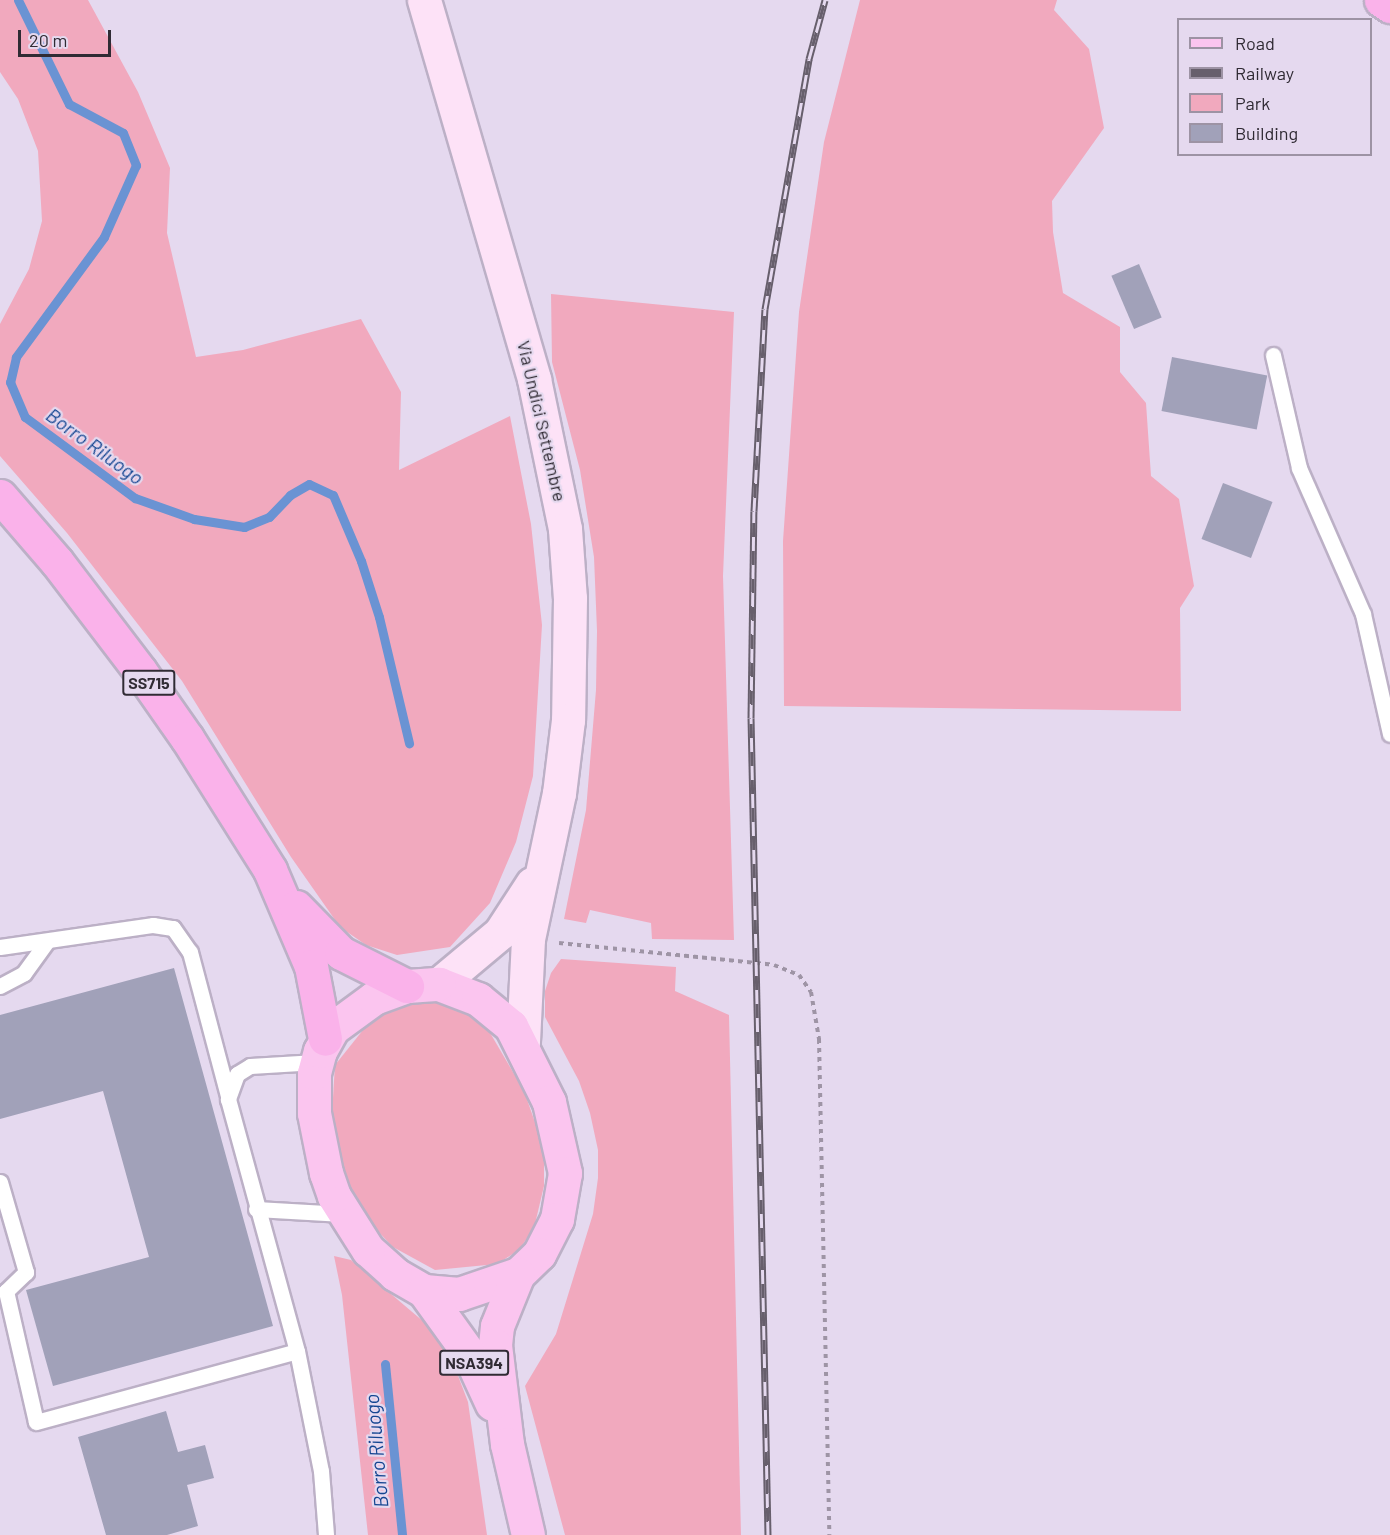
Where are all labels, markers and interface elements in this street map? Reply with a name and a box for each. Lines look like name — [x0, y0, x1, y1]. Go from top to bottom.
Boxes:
scale bar — [21, 18, 114, 56]
legend — [1177, 18, 1372, 156]
text: 20 m — [29, 29, 67, 51]
text: Road — [1235, 32, 1275, 54]
text: Railway — [1235, 62, 1294, 84]
text: Park — [1235, 92, 1270, 114]
text: Building — [1235, 122, 1298, 144]
street label: Via Undici Settembre — [513, 338, 571, 504]
water label: Borro Riluogo — [42, 403, 148, 489]
road number: SS715 — [122, 670, 176, 696]
road number: NSA394 — [438, 1350, 510, 1376]
water label: Borro Riluogo — [359, 1393, 393, 1509]

